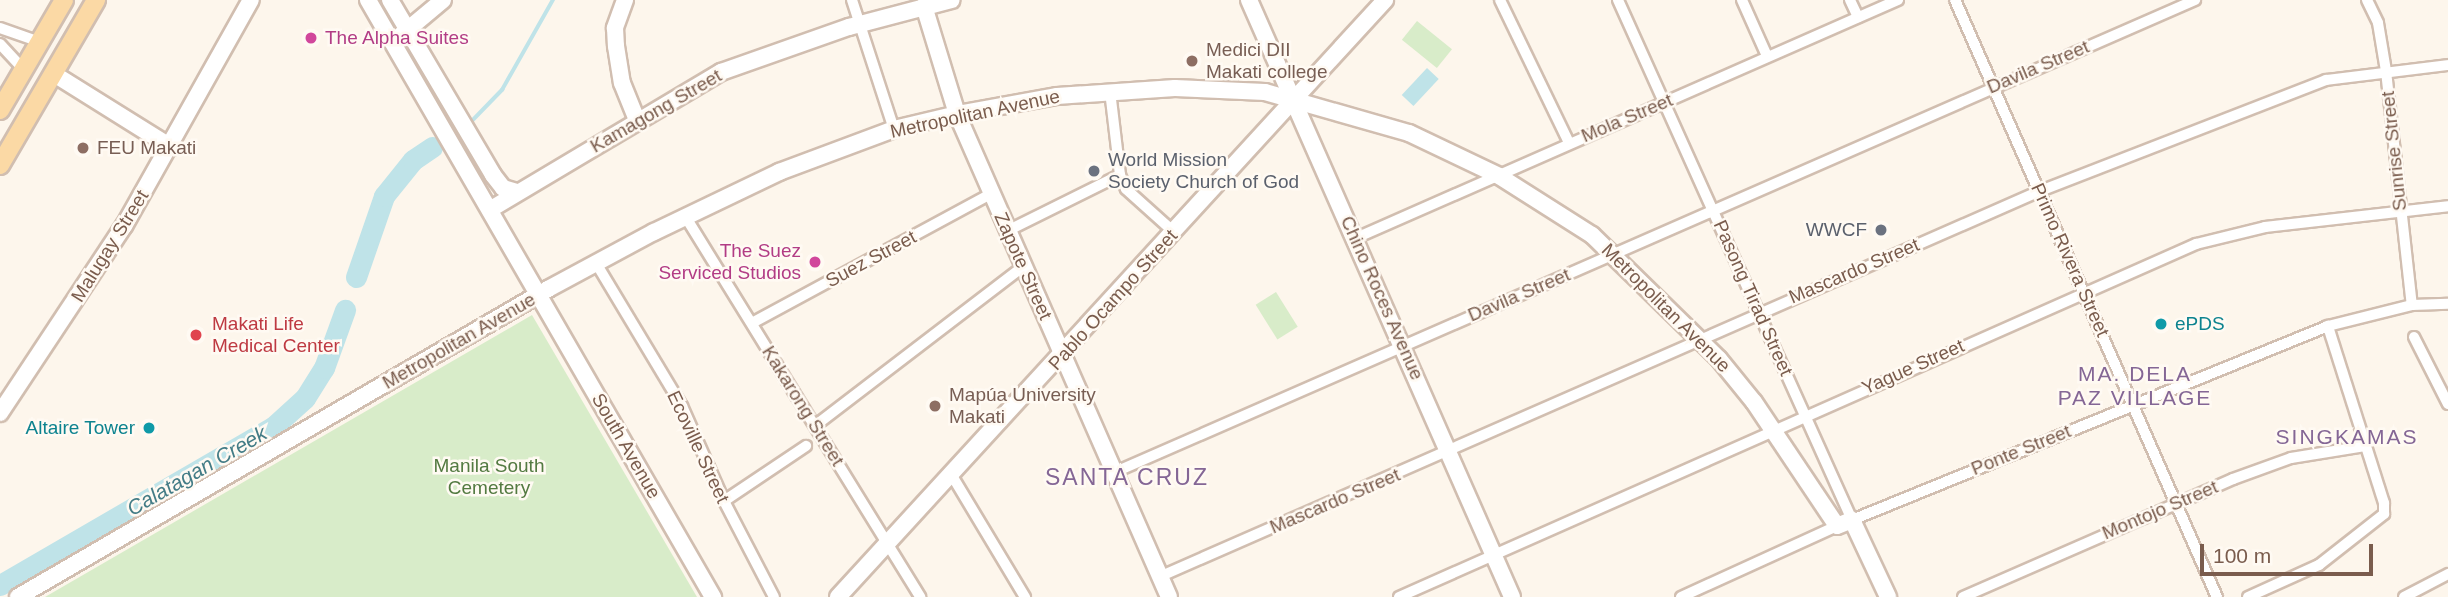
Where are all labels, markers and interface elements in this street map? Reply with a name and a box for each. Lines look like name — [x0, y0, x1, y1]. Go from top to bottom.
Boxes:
place label: The Alpha Suites — [325, 27, 470, 49]
marker: The Alpha Suites — [303, 30, 319, 46]
street label: Davila Street — [1983, 35, 2093, 99]
place label: Medici DII Makati college — [1206, 39, 1327, 83]
marker: Medici DII Makati college — [1184, 53, 1200, 69]
street label: Kamagong Street — [586, 64, 726, 158]
street label: Metropolitan Avenue — [888, 85, 1062, 143]
street label: Mola Street — [1578, 89, 1676, 147]
street label: Sunrise Street — [2376, 90, 2412, 212]
place label: FEU Makati — [97, 137, 196, 159]
marker: FEU Makati — [75, 140, 91, 156]
place label: World Mission Society Church of God — [1108, 149, 1299, 193]
marker: World Mission Society Church of God — [1086, 163, 1102, 179]
street label: Primo Rivera Street — [2026, 180, 2114, 340]
street label: Malugay Street — [66, 186, 154, 306]
street label: Zapote Street — [989, 209, 1057, 323]
street label: Chino Roces Avenue — [1335, 212, 1429, 384]
street label: Pasong Tirad Street — [1708, 217, 1798, 379]
place label: WWCF — [1806, 219, 1867, 241]
marker: WWCF — [1873, 222, 1889, 238]
street label: Pablo Ocampo Street — [1044, 225, 1182, 375]
street label: Suez Street — [822, 226, 920, 292]
street label: Mascardo Street — [1785, 233, 1923, 309]
street label: Metropolitan Avenue — [1596, 238, 1736, 378]
place label: The Suez Serviced Studios — [658, 240, 801, 284]
marker: The Suez Serviced Studios — [807, 254, 823, 270]
street label: Davila Street — [1464, 263, 1574, 327]
street label: Metropolitan Avenue — [378, 288, 540, 394]
place label: Makati Life Medical Center — [212, 313, 340, 357]
place label: ePDS — [2175, 313, 2225, 335]
marker: ePDS — [2153, 316, 2169, 332]
marker: Makati Life Medical Center — [186, 325, 206, 345]
street label: Yague Street — [1858, 334, 1968, 400]
street label: Kakarong Street — [757, 342, 849, 470]
district label: MA. DELA PAZ VILLAGE — [2059, 361, 2211, 411]
place label: Mapúa University Makati — [949, 384, 1096, 428]
street label: Ecoville Street — [662, 387, 734, 507]
street label: South Avenue — [586, 389, 666, 503]
marker: Mapúa University Makati — [927, 398, 943, 414]
place label: Altaire Tower — [25, 417, 135, 439]
marker: Altaire Tower — [141, 420, 157, 436]
street label: Ponte Street — [1968, 420, 2074, 480]
water label: Calatagan Creek — [122, 421, 272, 521]
district label: SINGKAMAS — [2277, 424, 2417, 450]
park label: Manila South Cemetery — [434, 455, 544, 499]
district label: SANTA CRUZ — [1046, 463, 1208, 491]
street label: Mascardo Street — [1266, 463, 1404, 539]
street label: Montojo Street — [2099, 475, 2221, 545]
scale bar — [2203, 530, 2376, 574]
text: 100 m — [2213, 544, 2271, 567]

